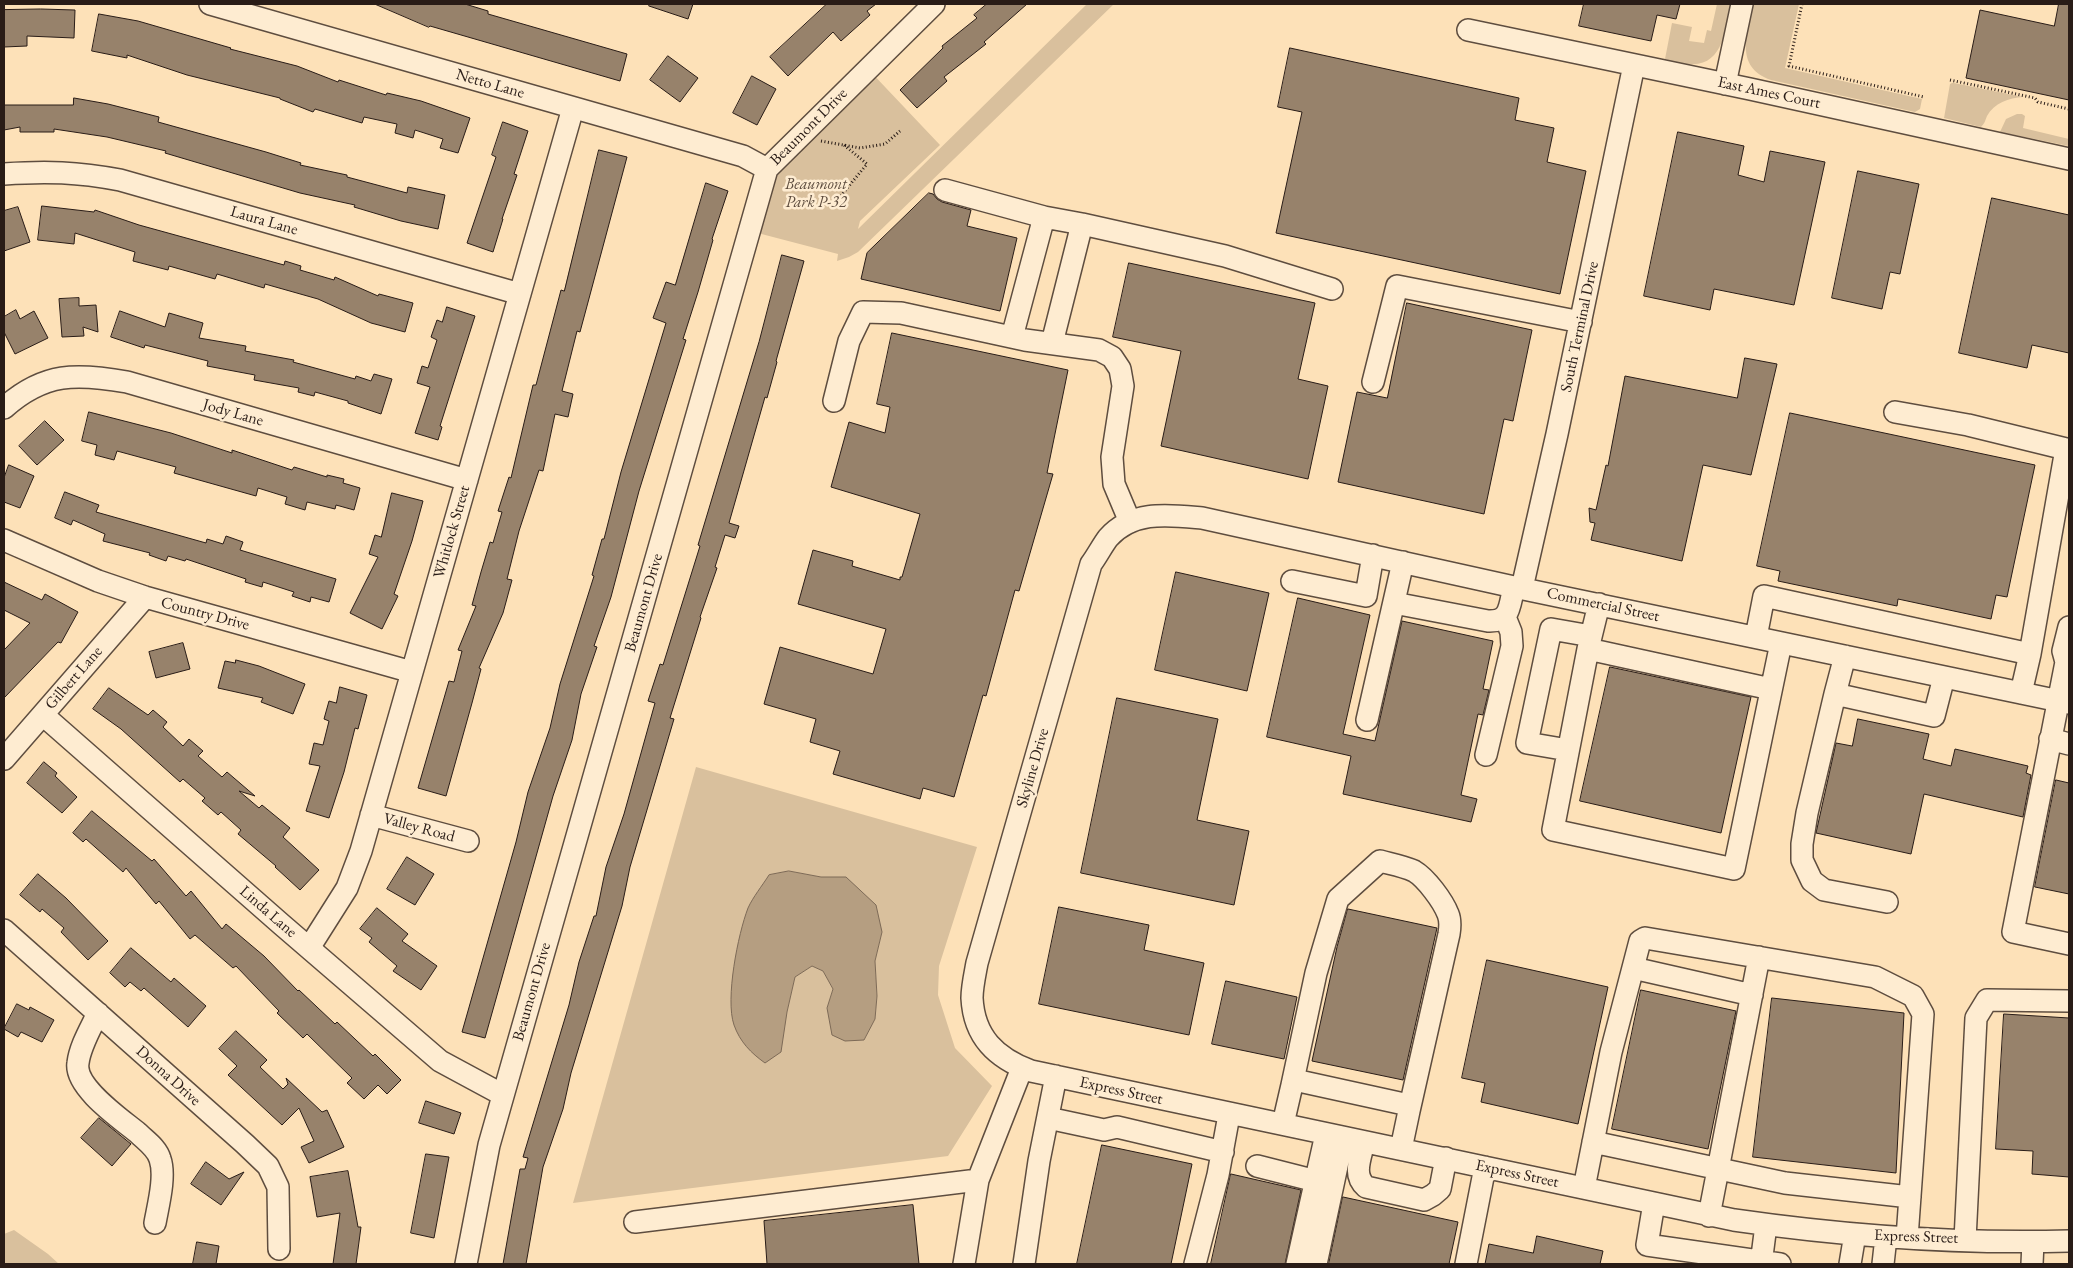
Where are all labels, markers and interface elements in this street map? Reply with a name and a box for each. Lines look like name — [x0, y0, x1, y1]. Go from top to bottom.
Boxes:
street label: Netto Lane — [453, 65, 527, 103]
street label: East Ames Court — [1716, 73, 1822, 113]
street label: Beaumont Drive — [766, 84, 852, 170]
park label: Beaumont Park P-32 — [785, 175, 847, 213]
street label: Laura Lane — [228, 202, 300, 240]
street label: South Terminal Drive — [1557, 260, 1603, 394]
street label: Jody Lane — [201, 395, 265, 431]
street label: Whitlock Street — [430, 483, 474, 581]
street label: Beaumont Drive — [621, 551, 667, 655]
street label: Commercial Street — [1545, 584, 1661, 626]
street label: Country Drive — [159, 593, 251, 635]
street label: Gilbert Lane — [41, 642, 107, 714]
street label: Skyline Drive — [1013, 726, 1053, 810]
street label: Valley Road — [381, 809, 457, 847]
street label: Linda Lane — [235, 882, 301, 942]
street label: Beaumont Drive — [509, 940, 555, 1044]
street label: Donna Drive — [132, 1042, 204, 1110]
street label: Express Street — [1078, 1073, 1164, 1109]
street label: Express Street — [1474, 1156, 1560, 1192]
street label: Express Street — [1873, 1226, 1959, 1248]

